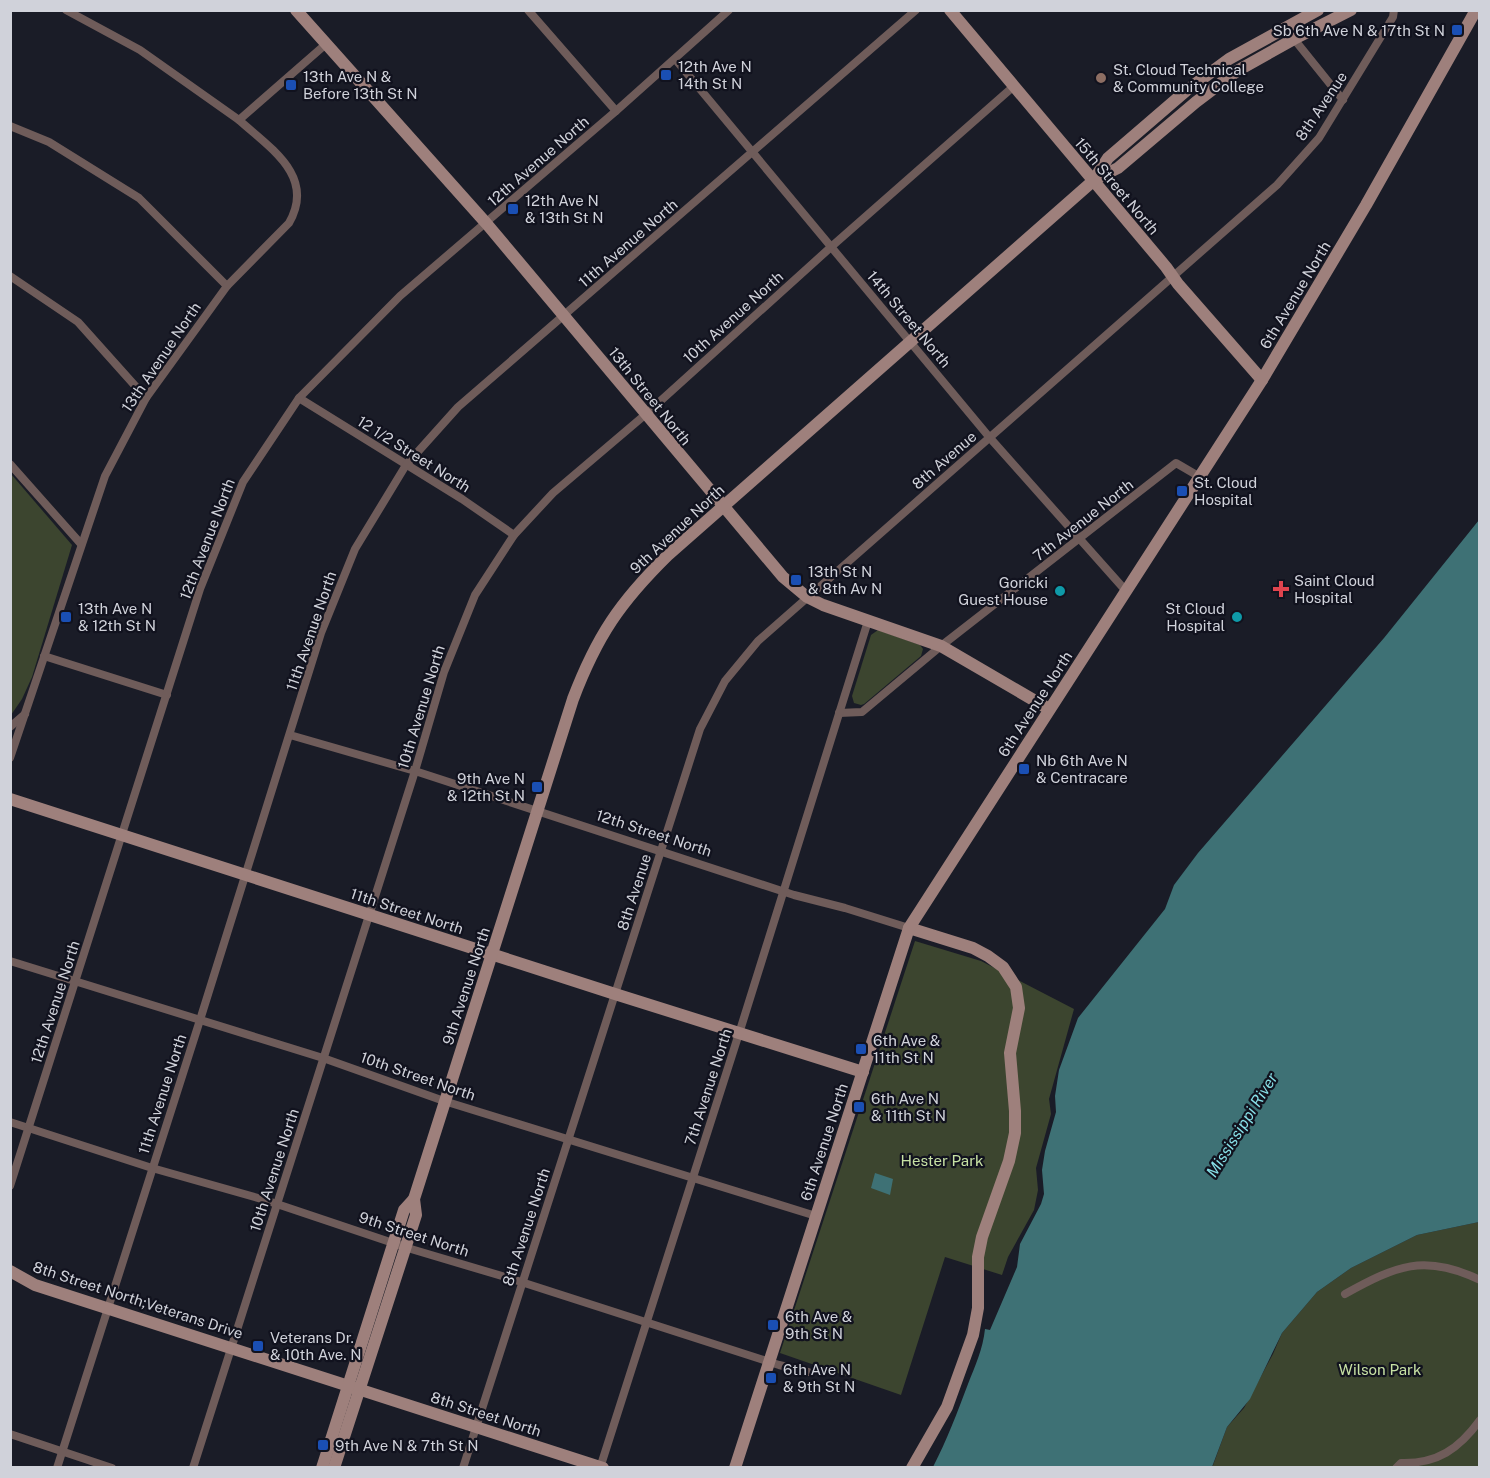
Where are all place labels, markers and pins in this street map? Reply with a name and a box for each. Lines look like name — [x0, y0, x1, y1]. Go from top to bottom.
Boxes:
place label: Sb 6th Ave N & 17th St N — [1273, 22, 1445, 39]
marker: Sb 6th Ave N & 17th St N — [1450, 23, 1464, 37]
place label: 12th Ave N 14th St N — [678, 58, 752, 92]
place label: St. Cloud Technical & Community College — [1113, 61, 1264, 95]
place label: 13th Ave N & Before 13th St N — [303, 68, 418, 102]
marker: 12th Ave N 14th St N — [659, 68, 673, 82]
marker: St. Cloud Technical & Community College — [1094, 71, 1108, 85]
marker: 13th Ave N & Before 13th St N — [284, 78, 298, 92]
place label: 12th Ave N & 13th St N — [525, 192, 604, 226]
marker: 12th Ave N & 13th St N — [506, 202, 520, 216]
place label: St. Cloud Hospital — [1194, 474, 1257, 508]
marker: St. Cloud Hospital — [1175, 484, 1189, 498]
place label: 13th St N & 8th Av N — [808, 563, 882, 597]
place label: Saint Cloud Hospital — [1294, 572, 1375, 606]
marker: 13th St N & 8th Av N — [789, 573, 803, 587]
place label: Goricki Guest House — [958, 574, 1048, 608]
marker: Saint Cloud Hospital — [1272, 580, 1290, 598]
marker: Goricki Guest House — [1053, 584, 1067, 598]
place label: 13th Ave N & 12th St N — [78, 600, 156, 634]
place label: St Cloud Hospital — [1165, 600, 1225, 634]
marker: 13th Ave N & 12th St N — [59, 610, 73, 624]
marker: St Cloud Hospital — [1230, 610, 1244, 624]
place label: Nb 6th Ave N & Centracare — [1036, 752, 1128, 786]
marker: Nb 6th Ave N & Centracare — [1017, 762, 1031, 776]
place label: 9th Ave N & 12th St N — [447, 770, 525, 804]
marker: 9th Ave N & 12th St N — [530, 780, 544, 794]
place label: 6th Ave & 11th St N — [873, 1032, 940, 1066]
marker: 6th Ave & 11th St N — [854, 1042, 868, 1056]
place label: 6th Ave N & 11th St N — [871, 1090, 946, 1124]
marker: 6th Ave N & 11th St N — [852, 1100, 866, 1114]
place label: 6th Ave & 9th St N — [785, 1308, 852, 1342]
marker: 6th Ave & 9th St N — [766, 1318, 780, 1332]
place label: Veterans Dr. & 10th Ave. N — [270, 1329, 362, 1363]
marker: Veterans Dr. & 10th Ave. N — [251, 1339, 265, 1353]
place label: 6th Ave N & 9th St N — [783, 1361, 855, 1395]
marker: 6th Ave N & 9th St N — [764, 1371, 778, 1385]
place label: 9th Ave N & 7th St N — [335, 1437, 479, 1454]
marker: 9th Ave N & 7th St N — [316, 1438, 330, 1452]

